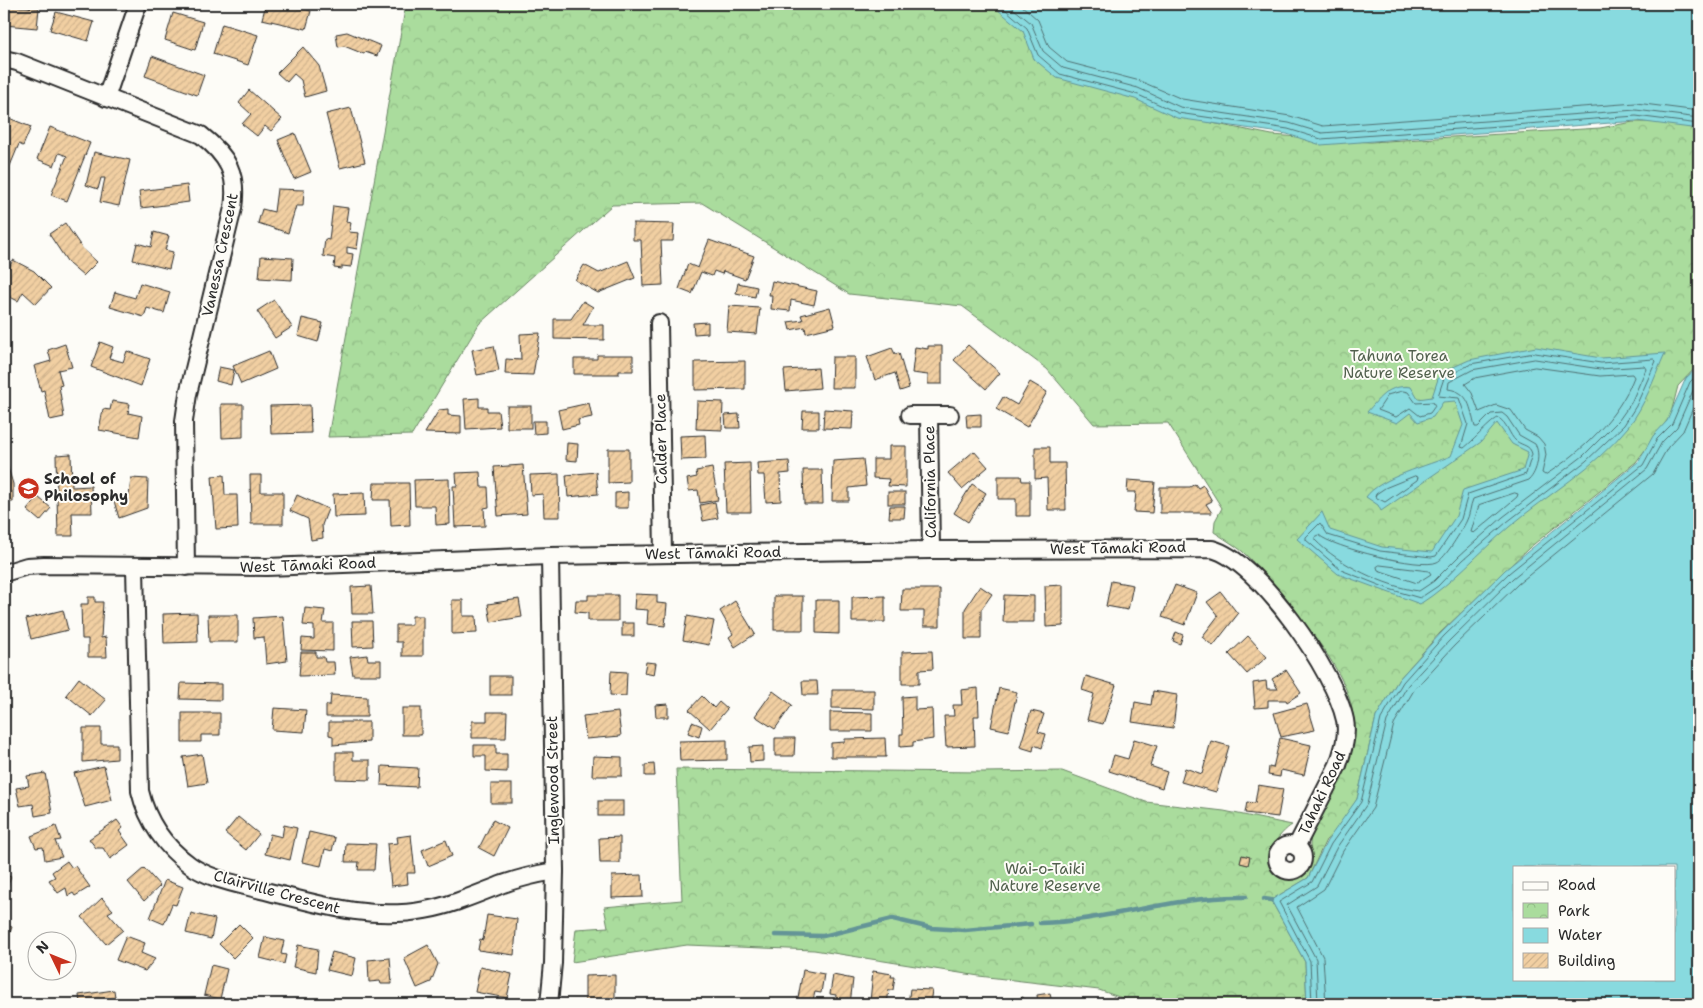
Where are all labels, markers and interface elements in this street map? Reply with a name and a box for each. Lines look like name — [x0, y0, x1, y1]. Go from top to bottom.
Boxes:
street label: Vanessa Crescent — [197, 191, 243, 319]
park label: Tahuna Torea Nature Reserve — [1343, 346, 1455, 383]
street label: Calder Place — [650, 394, 672, 484]
street label: California Place — [919, 425, 941, 539]
place label: School of Philosophy — [44, 469, 128, 506]
school or university icon: School of Philosophy — [16, 476, 40, 500]
street label: West Tāmaki Road — [1050, 537, 1187, 559]
street label: West Tāmaki Road — [645, 542, 782, 564]
street label: West Tāmaki Road — [240, 553, 377, 577]
street label: Inglewood Street — [542, 716, 564, 844]
street label: Tahaki Road — [1294, 747, 1350, 838]
park label: Wai-o-Taiki Nature Reserve — [989, 859, 1101, 896]
street label: Clairville Crescent — [212, 865, 342, 919]
legend — [1513, 866, 1676, 980]
text: Road — [1558, 875, 1596, 895]
text: Park — [1558, 901, 1590, 921]
text: Water — [1558, 925, 1602, 945]
north arrow — [28, 930, 78, 980]
text: N — [32, 937, 53, 957]
text: Building — [1558, 951, 1615, 971]

